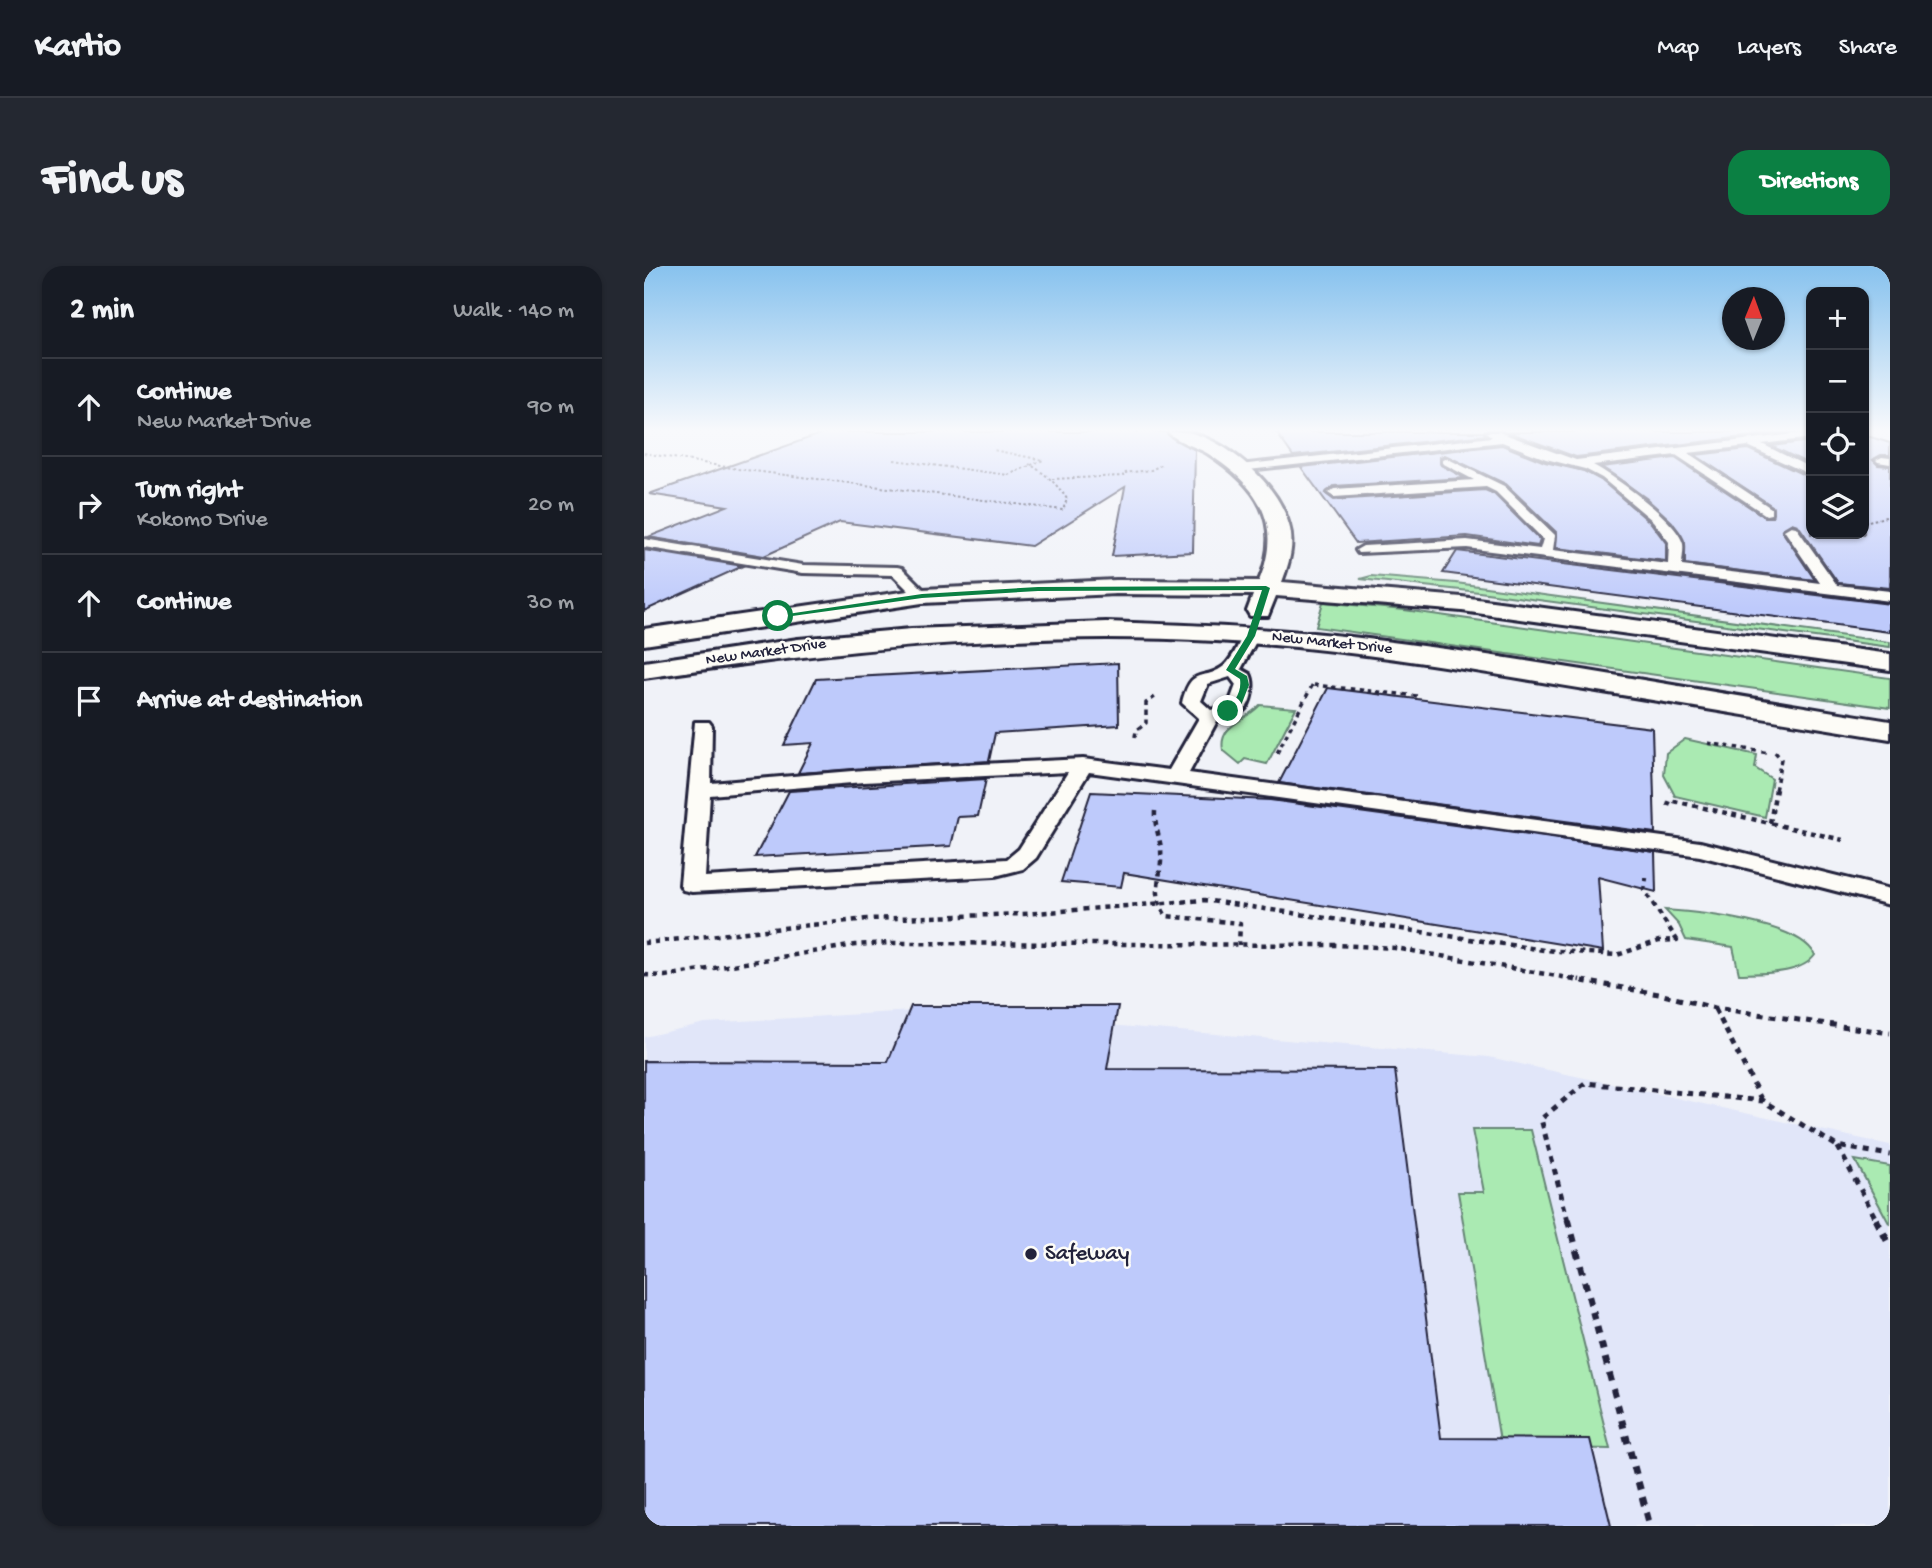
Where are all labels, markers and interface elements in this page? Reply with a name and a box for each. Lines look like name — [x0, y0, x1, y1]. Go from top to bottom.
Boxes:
text: Kartio — [35, 29, 121, 67]
text: Map — [1657, 34, 1699, 63]
text: Layers — [1737, 34, 1801, 63]
text: Share — [1839, 34, 1897, 63]
button: Directions — [1728, 150, 1890, 215]
text: Find us — [42, 153, 182, 211]
north arrow — [1722, 287, 1785, 350]
map controls — [1806, 287, 1869, 539]
button: + — [1806, 287, 1869, 350]
text: 2 min — [70, 294, 134, 329]
text: Walk · 140 m — [453, 298, 574, 325]
button: − — [1806, 350, 1869, 413]
text: Continue — [137, 378, 231, 409]
icon: ahead — [70, 388, 108, 426]
text: 90 m — [528, 394, 574, 421]
text: New Market Drive — [137, 409, 311, 436]
button: locate — [1806, 413, 1869, 476]
text: Turn right — [137, 476, 241, 507]
button: layers — [1806, 476, 1869, 539]
icon: right — [70, 486, 108, 524]
text: 20 m — [528, 492, 574, 519]
text: Kokomo Drive — [137, 507, 268, 534]
icon: ahead — [70, 584, 108, 622]
text: Continue — [137, 588, 231, 619]
text: 30 m — [527, 590, 574, 617]
route start — [762, 600, 793, 631]
street label: New Market Drive — [1271, 628, 1394, 660]
street label: New Market Drive — [705, 635, 828, 671]
icon: arrive — [70, 682, 108, 720]
text: Arrive at destination — [137, 686, 362, 717]
route end — [1212, 695, 1243, 726]
place label: Safeway — [1045, 1241, 1129, 1268]
marker: Safeway — [1023, 1246, 1039, 1262]

